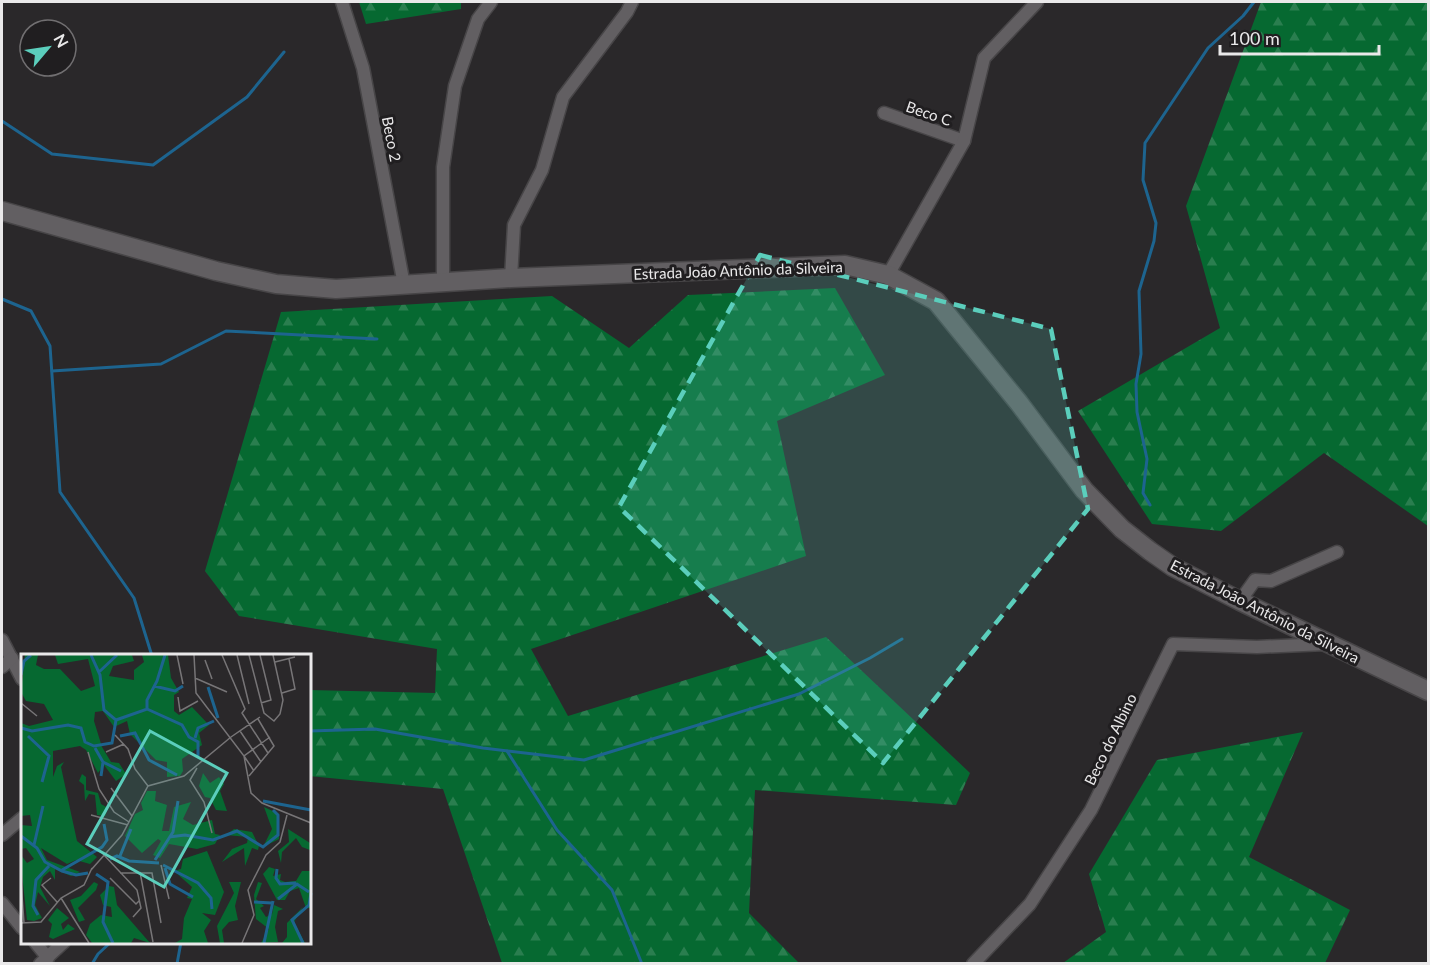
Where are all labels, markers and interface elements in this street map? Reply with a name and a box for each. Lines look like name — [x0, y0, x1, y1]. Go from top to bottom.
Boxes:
north arrow — [18, 18, 78, 78]
scale bar — [1220, 18, 1379, 56]
text: 100 m — [1229, 27, 1280, 49]
text: N — [50, 30, 73, 50]
street label: Beco C — [904, 97, 954, 129]
street label: Beco 2 — [379, 115, 405, 163]
street label: Estrada João Antônio da Silveira — [633, 257, 843, 283]
street label: Estrada João Antônio da Silveira — [1168, 555, 1362, 667]
inset map — [21, 654, 310, 944]
street label: Beco do Albino — [1080, 690, 1140, 788]

